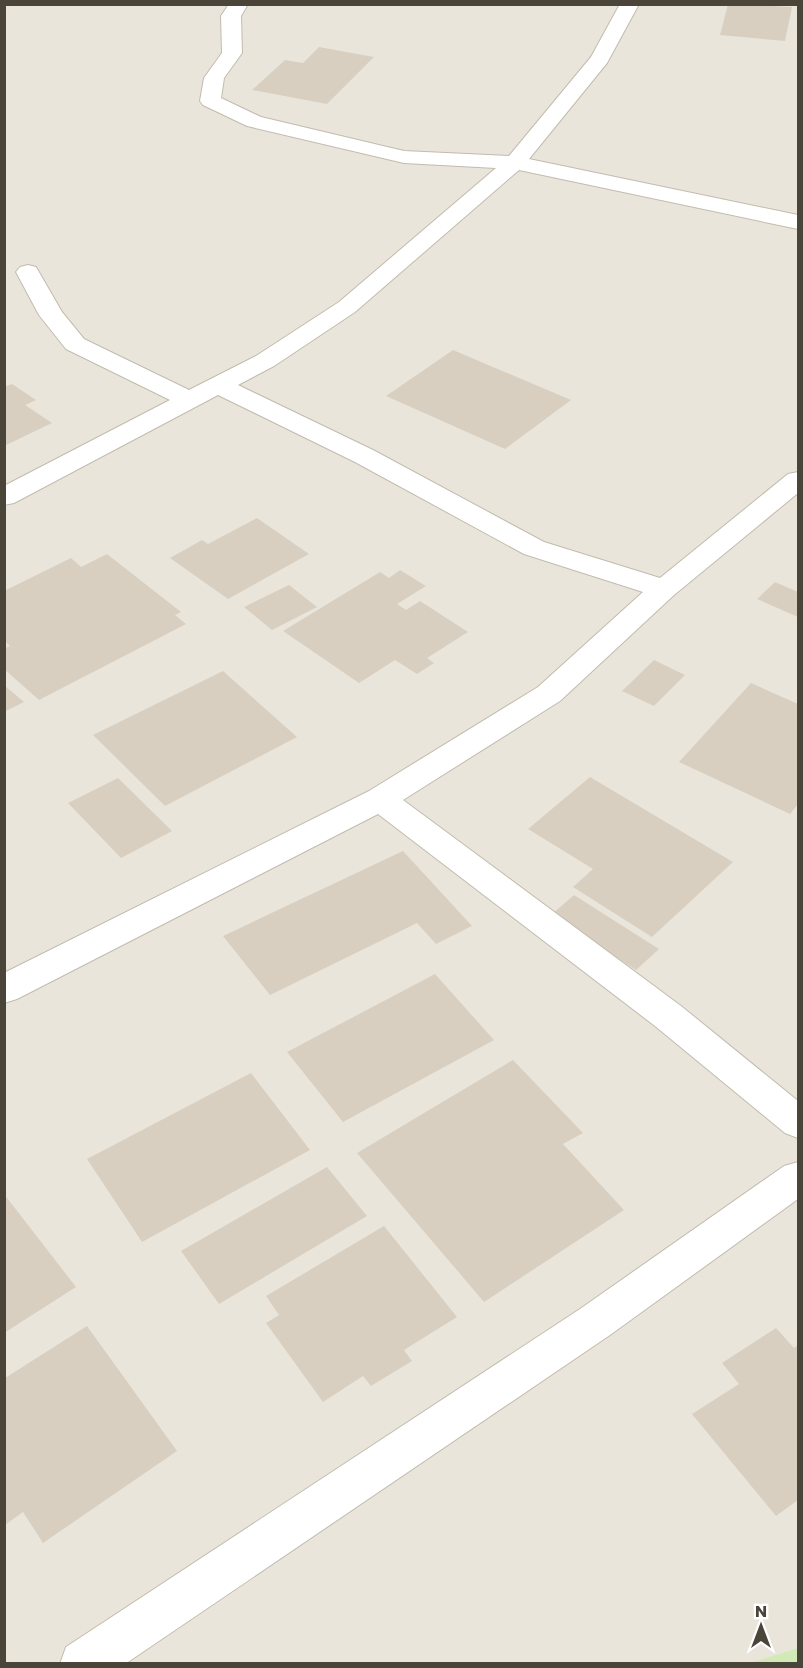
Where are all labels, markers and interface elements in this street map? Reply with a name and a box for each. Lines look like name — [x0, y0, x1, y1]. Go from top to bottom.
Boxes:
north arrow — [731, 1596, 791, 1656]
text: N — [755, 1600, 767, 1623]

